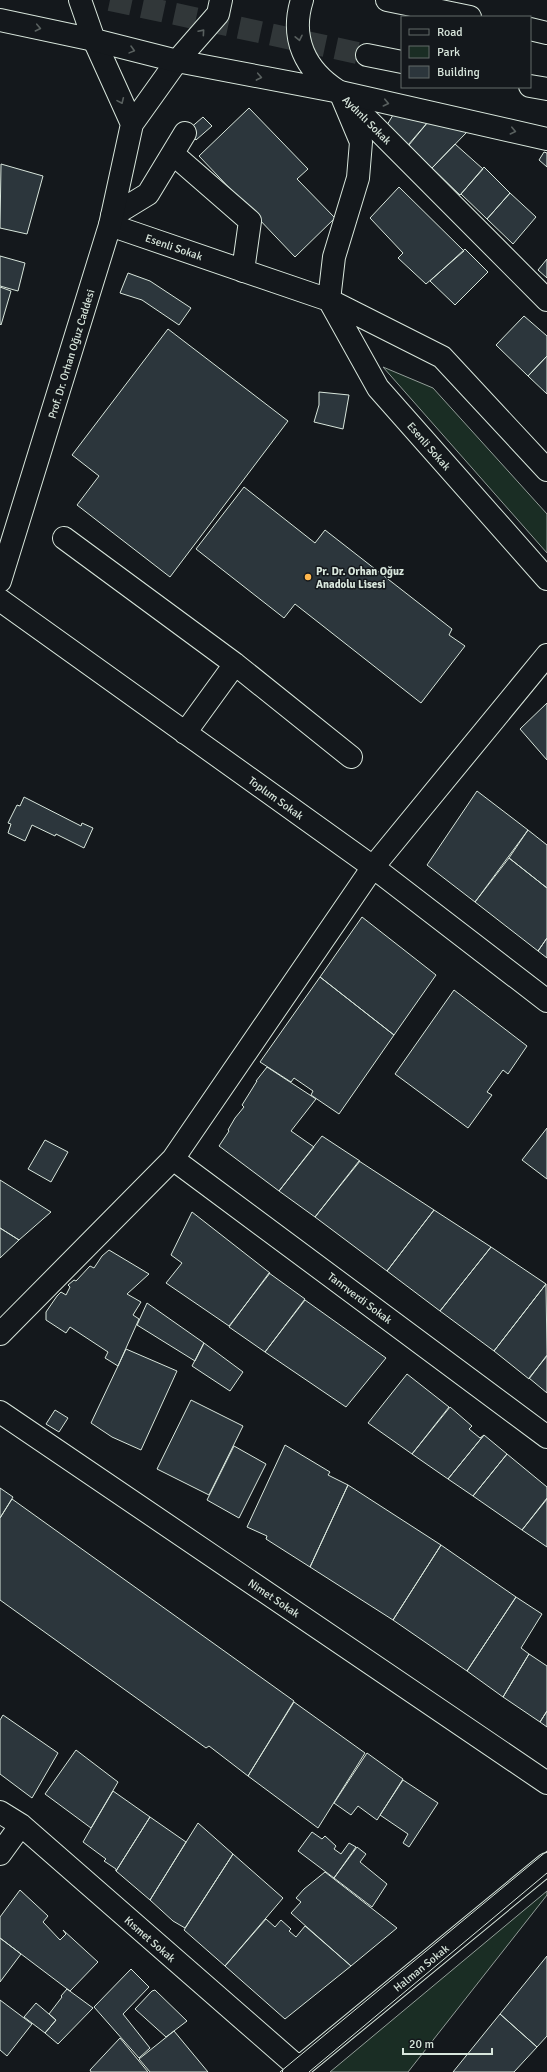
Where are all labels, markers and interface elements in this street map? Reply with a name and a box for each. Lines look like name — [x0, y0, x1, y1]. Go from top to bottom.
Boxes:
legend — [401, 16, 531, 88]
one-way arrow — [35, 24, 41, 32]
text: Road — [437, 25, 463, 40]
one-way arrow — [197, 29, 205, 37]
one-way arrow — [295, 35, 303, 41]
one-way arrow — [128, 45, 135, 53]
text: Park — [437, 45, 460, 60]
text: Building — [437, 65, 480, 80]
one-way arrow — [256, 72, 262, 81]
street label: Aydınlı Sokak — [340, 93, 394, 148]
one-way arrow — [116, 96, 124, 104]
one-way arrow — [383, 98, 389, 106]
one-way arrow — [510, 126, 516, 134]
street label: Esenli Sokak — [144, 232, 205, 263]
street label: Prof. Dr. Orhan Oğuz Caddesi — [46, 288, 97, 420]
street label: Esenli Sokak — [404, 420, 453, 473]
place label: Pr. Dr. Orhan Oğuz Anadolu Lisesi — [316, 565, 404, 591]
marker: Pr. Dr. Orhan Oğuz Anadolu Lisesi — [303, 572, 313, 582]
street label: Toplum Sokak — [246, 774, 306, 823]
street label: Tanrıverdi Sokak — [325, 1270, 395, 1327]
street label: Nimet Sokak — [245, 1576, 302, 1621]
street label: Kısmet Sokak — [122, 1914, 178, 1965]
street label: Halman Sokak — [391, 1942, 452, 1995]
scale bar — [403, 2030, 492, 2056]
text: 20 m — [409, 2037, 434, 2052]

